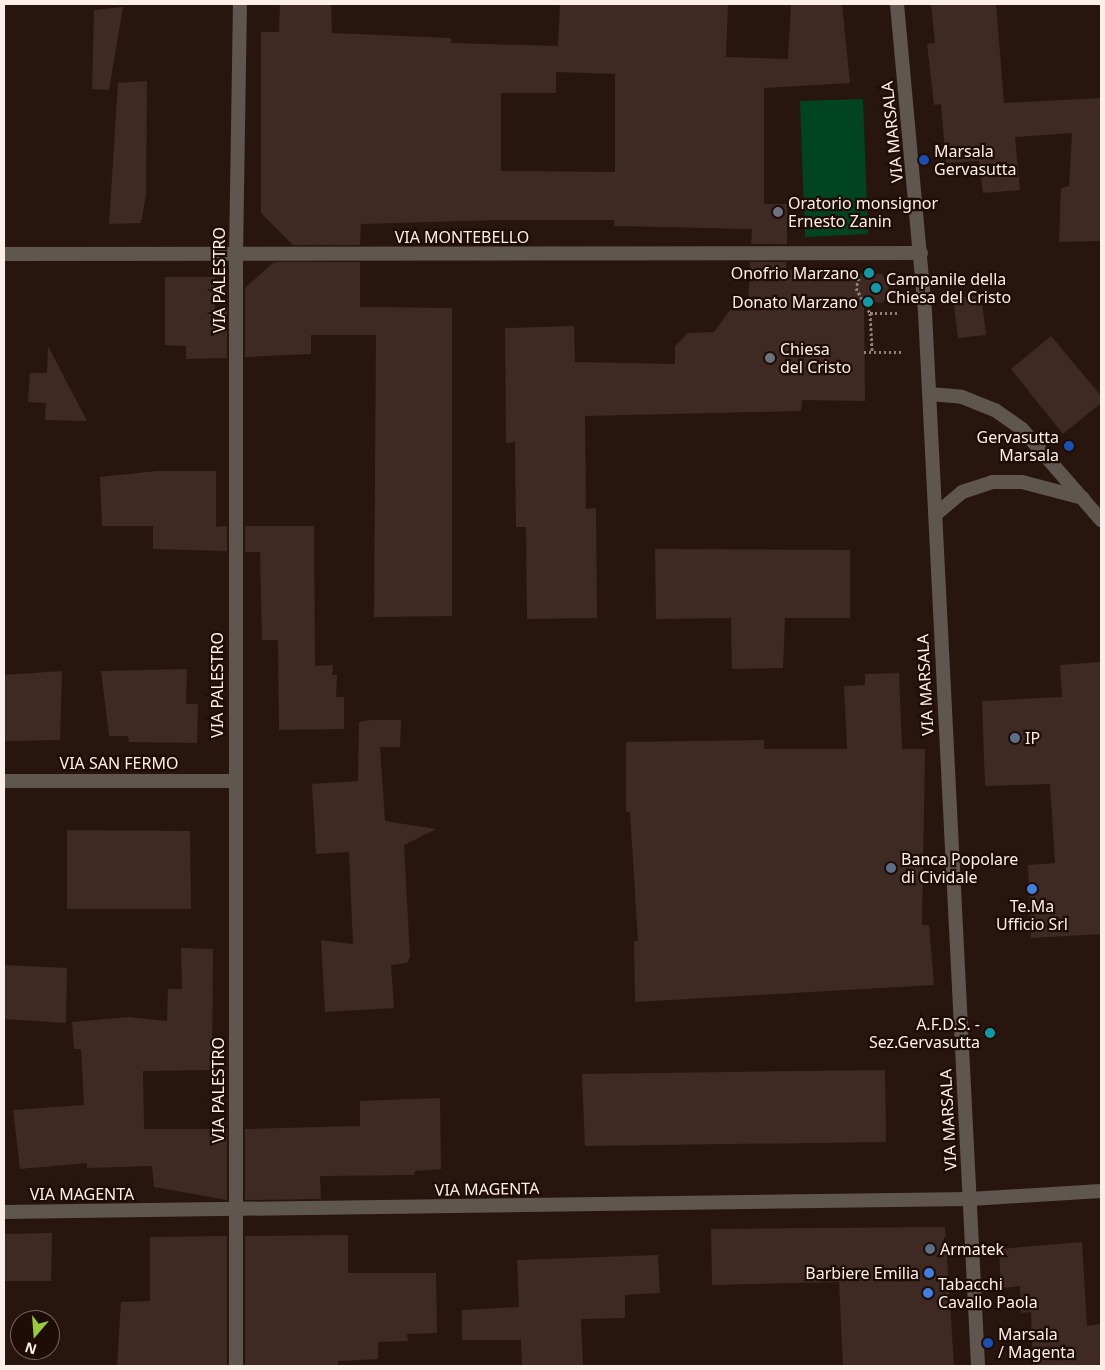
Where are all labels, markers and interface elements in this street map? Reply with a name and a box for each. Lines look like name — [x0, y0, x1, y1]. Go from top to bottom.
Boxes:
street label: VIA MARSALA — [877, 80, 907, 184]
place label: Marsala Gervasutta — [934, 141, 1016, 179]
marker: Marsala Gervasutta — [918, 154, 930, 166]
place label: Oratorio monsignor Ernesto Zanin — [788, 193, 938, 231]
marker: Oratorio monsignor Ernesto Zanin — [772, 206, 784, 218]
street label: VIA PALESTRO — [209, 227, 229, 333]
street label: VIA MONTEBELLO — [395, 227, 529, 247]
place label: Onofrio Marzano — [731, 263, 859, 283]
marker: Onofrio Marzano — [863, 267, 875, 279]
place label: Campanile della Chiesa del Cristo — [886, 269, 1011, 307]
marker: Campanile della Chiesa del Cristo — [870, 282, 882, 294]
place label: Donato Marzano — [732, 292, 858, 312]
marker: Donato Marzano — [862, 296, 874, 308]
place label: Chiesa del Cristo — [780, 339, 851, 377]
marker: Chiesa del Cristo — [764, 352, 776, 364]
place label: Gervasutta Marsala — [977, 427, 1059, 465]
marker: Gervasutta Marsala — [1063, 440, 1075, 452]
street label: VIA PALESTRO — [207, 632, 227, 738]
street label: VIA MARSALA — [913, 634, 937, 736]
place label: IP — [1025, 728, 1040, 748]
marker: IP — [1009, 732, 1021, 744]
street label: VIA SAN FERMO — [60, 753, 178, 773]
place label: Banca Popolare di Cividale — [901, 849, 1018, 887]
marker: Banca Popolare di Cividale — [885, 862, 897, 874]
marker: Te.Ma Ufficio Srl — [1026, 883, 1038, 895]
place label: Te.Ma Ufficio Srl — [996, 896, 1068, 934]
place label: A.F.D.S. - Sez.Gervasutta — [869, 1014, 980, 1052]
marker: A.F.D.S. - Sez.Gervasutta — [984, 1027, 996, 1039]
street label: VIA PALESTRO — [208, 1037, 228, 1143]
street label: VIA MARSALA — [936, 1069, 960, 1171]
street label: VIA MAGENTA — [435, 1178, 539, 1200]
street label: VIA MAGENTA — [30, 1184, 134, 1204]
place label: Armatek — [940, 1239, 1004, 1259]
marker: Armatek — [924, 1243, 936, 1255]
place label: Barbiere Emilia — [805, 1263, 919, 1283]
marker: Barbiere Emilia — [923, 1267, 935, 1279]
place label: Tabacchi Cavallo Paola — [938, 1274, 1038, 1312]
marker: Tabacchi Cavallo Paola — [922, 1287, 934, 1299]
north arrow — [10, 1310, 60, 1360]
place label: Marsala / Magenta — [998, 1324, 1075, 1362]
marker: Marsala / Magenta — [982, 1337, 994, 1349]
text: N — [22, 1338, 39, 1360]

